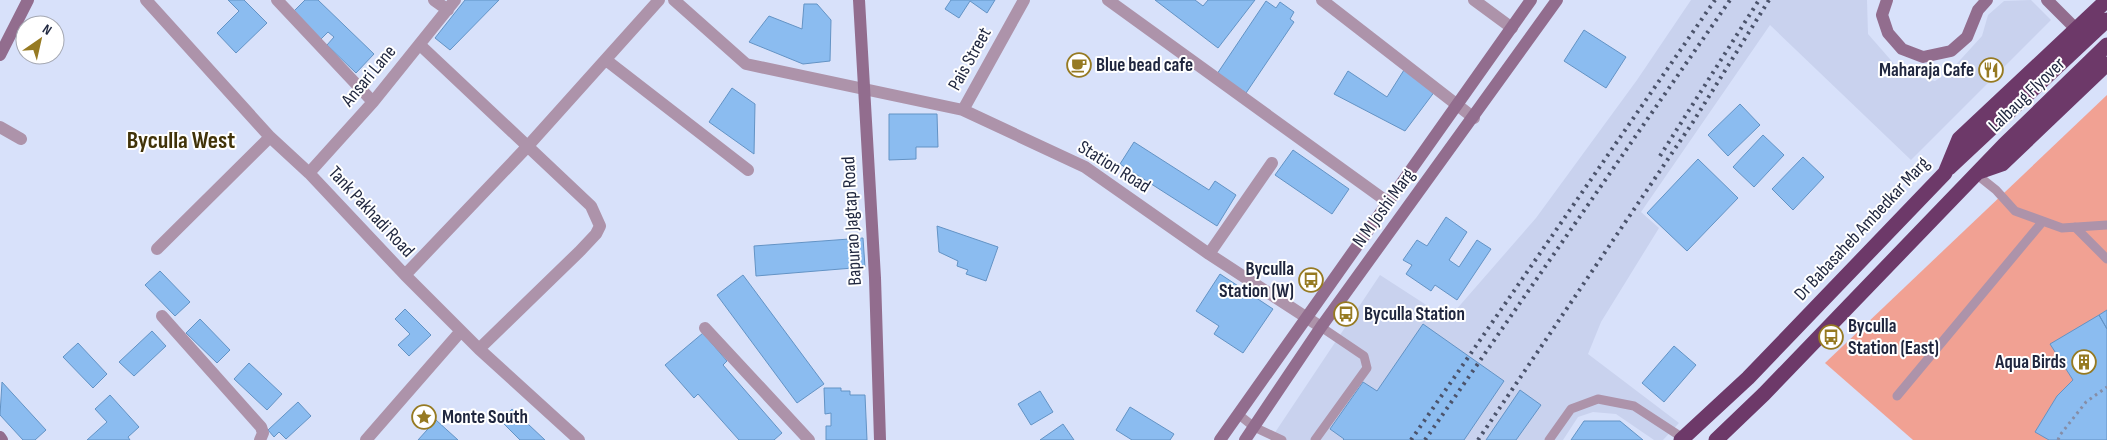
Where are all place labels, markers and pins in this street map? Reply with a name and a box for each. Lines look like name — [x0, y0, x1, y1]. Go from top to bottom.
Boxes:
cafe icon: Blue bead cafe — [1066, 52, 1092, 78]
place label: Blue bead cafe — [1096, 54, 1193, 77]
restaurant icon: Maharaja Cafe — [1978, 57, 2004, 83]
place label: Maharaja Cafe — [1879, 59, 1974, 82]
place label: Byculla Station (W) — [1219, 258, 1294, 303]
bus stop icon: Byculla Station (W) — [1298, 267, 1324, 293]
bus stop icon: Byculla Station — [1333, 301, 1359, 327]
place label: Byculla Station — [1364, 303, 1465, 326]
place label: Byculla Station (East) — [1848, 315, 1939, 360]
bus stop icon: Byculla Station (East) — [1818, 324, 1844, 350]
building icon: Aqua Birds — [2071, 349, 2097, 375]
place label: Aqua Birds — [1994, 351, 2066, 374]
place icon: Monte South — [411, 404, 437, 430]
place label: Monte South — [442, 406, 528, 429]

